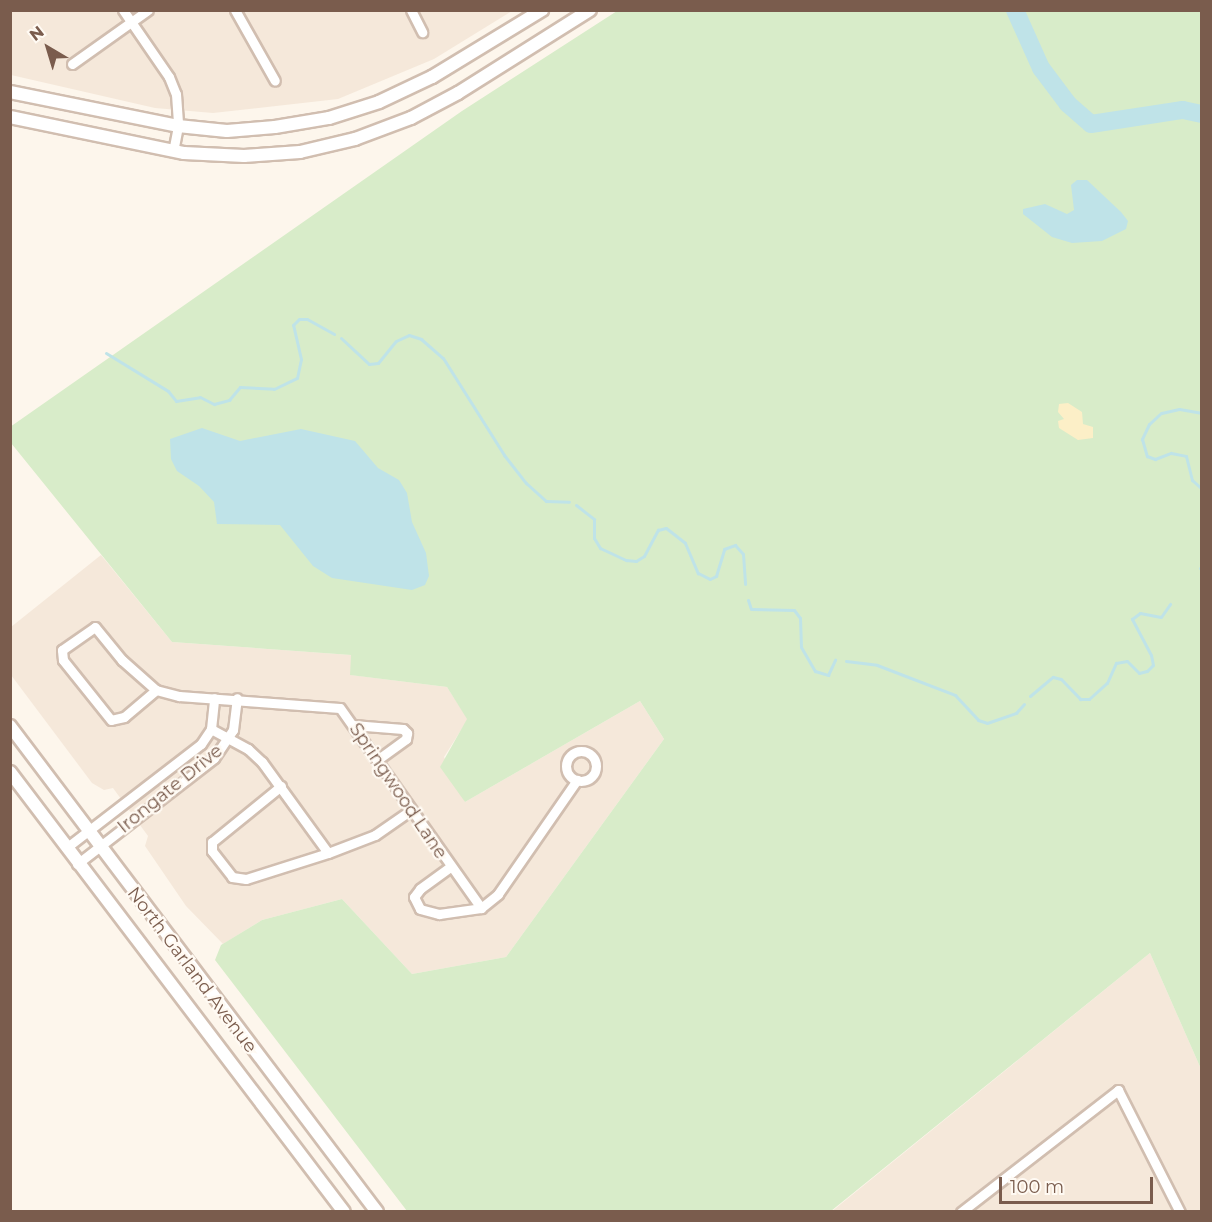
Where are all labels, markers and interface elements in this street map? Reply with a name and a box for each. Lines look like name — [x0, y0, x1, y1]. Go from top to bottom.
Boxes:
north arrow — [18, 18, 78, 78]
text: N — [26, 22, 48, 45]
street label: Springwood Lane — [345, 719, 451, 863]
street label: Irongate Drive — [113, 740, 227, 838]
street label: North Garland Avenue — [123, 883, 261, 1057]
scale bar — [1002, 1165, 1156, 1203]
text: 100 m — [1010, 1176, 1064, 1198]

